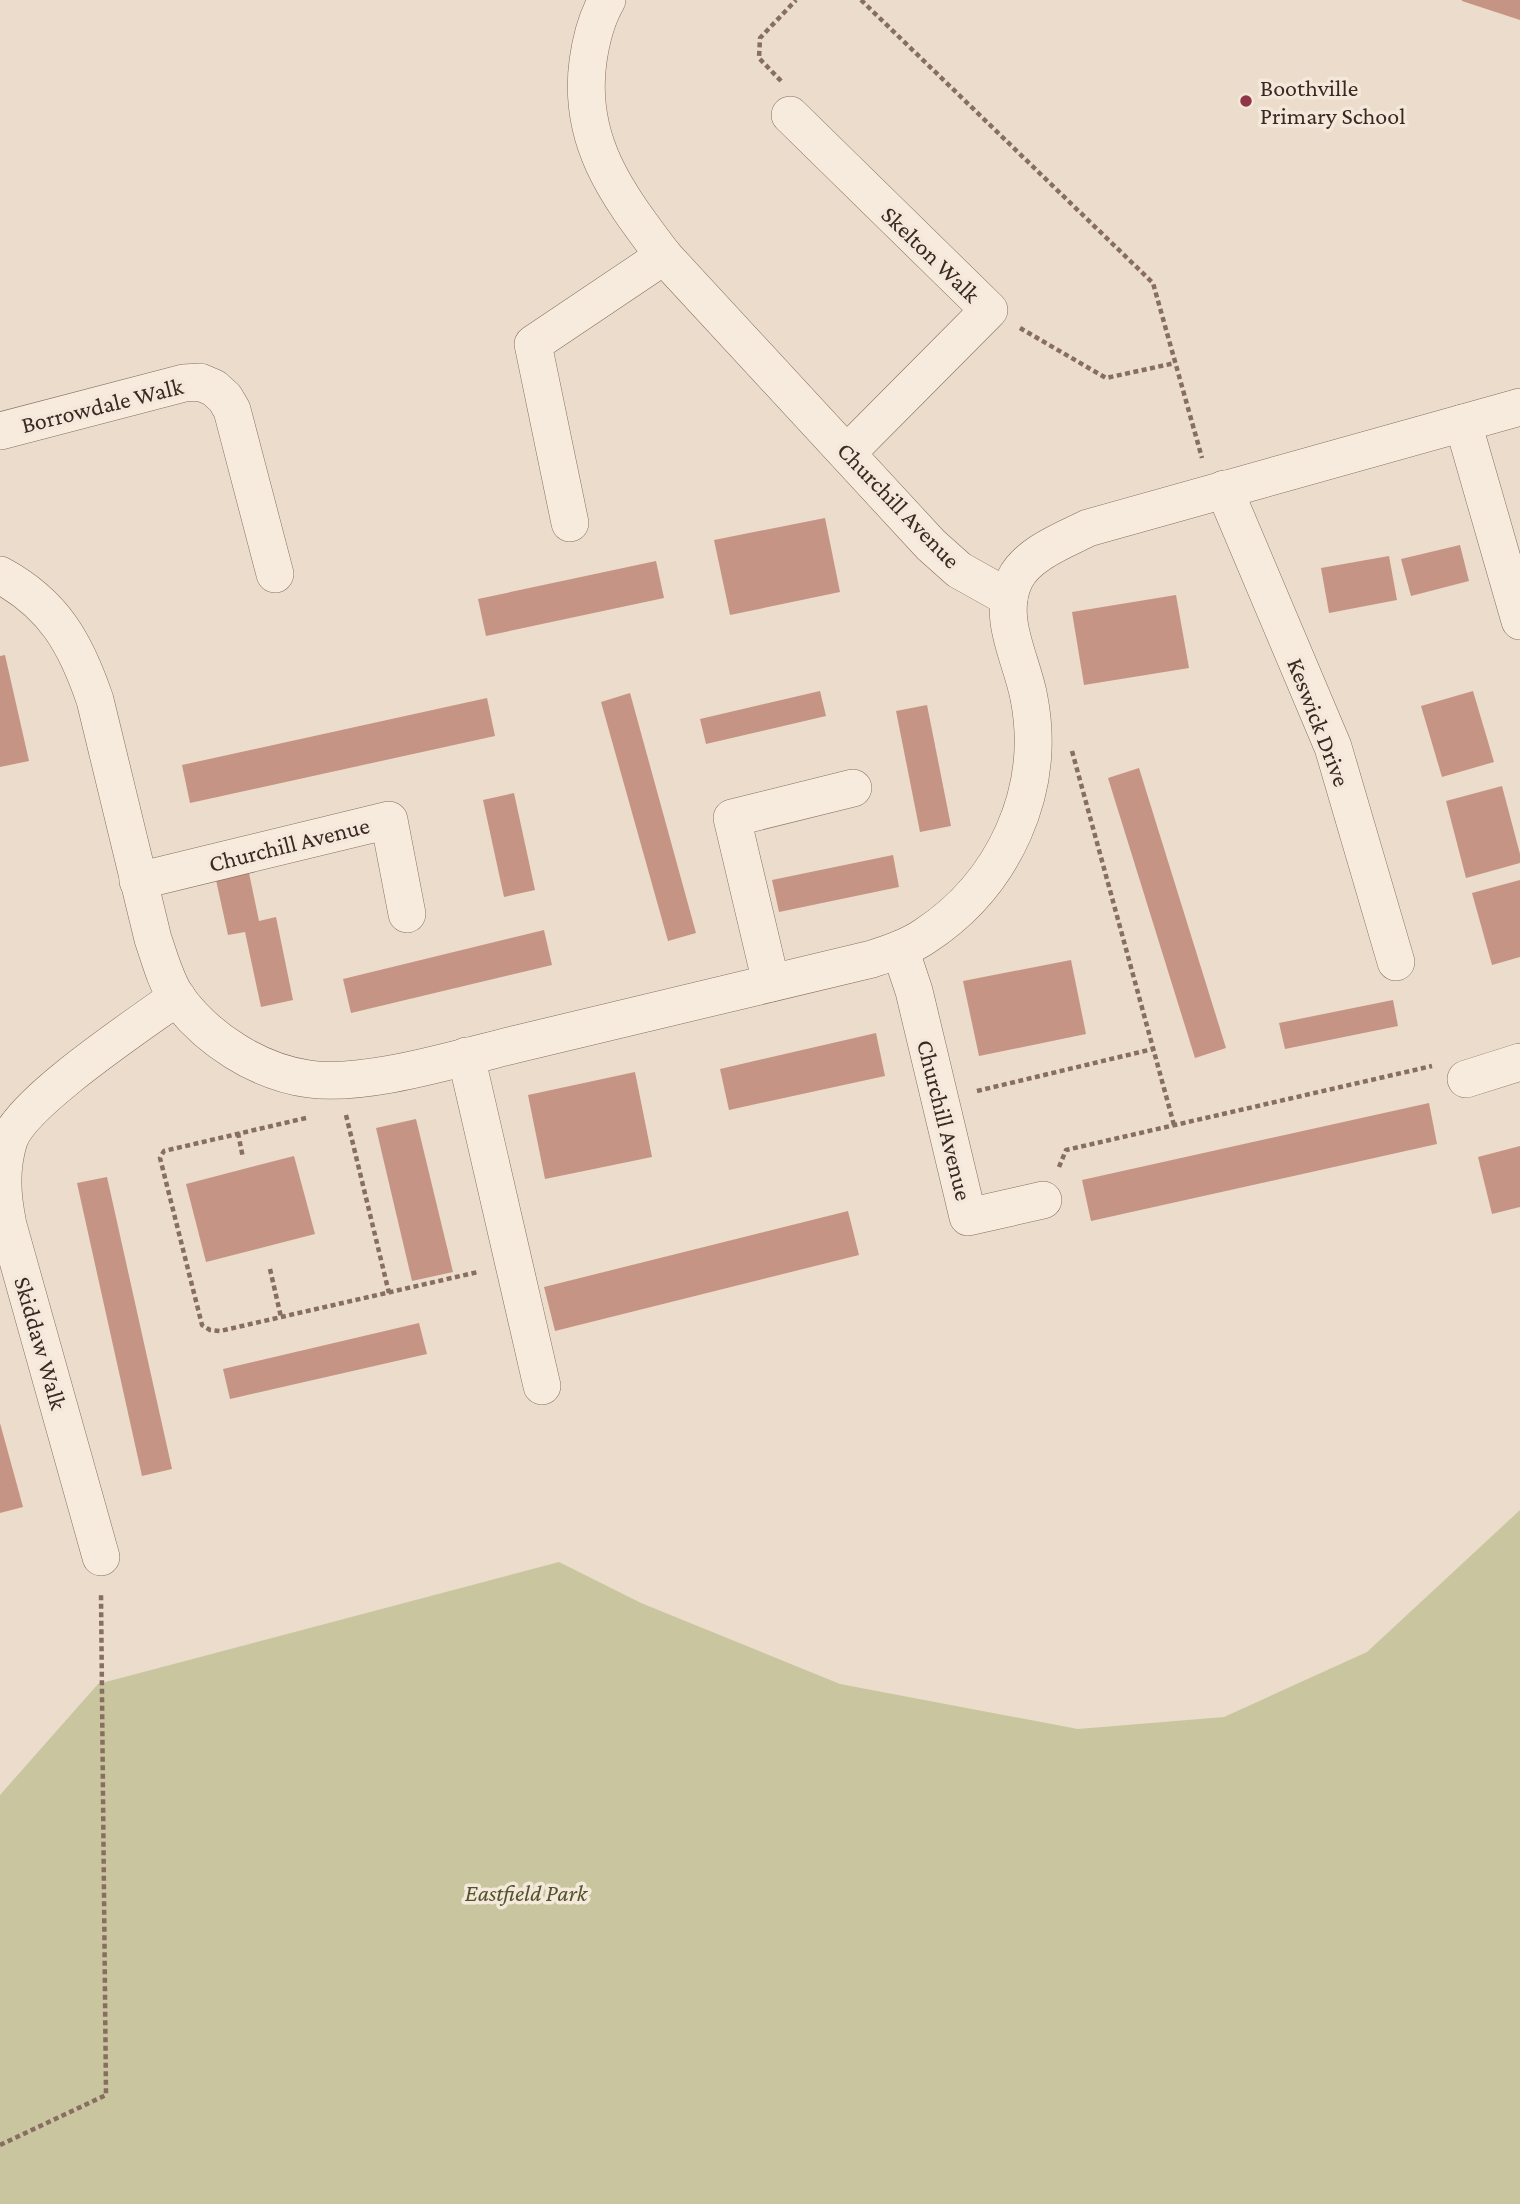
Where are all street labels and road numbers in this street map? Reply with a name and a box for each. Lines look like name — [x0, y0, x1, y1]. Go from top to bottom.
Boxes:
street label: Skelton Walk — [876, 200, 986, 308]
street label: Borrowdale Walk — [18, 372, 186, 438]
street label: Churchill Avenue — [832, 436, 966, 574]
street label: Keswick Drive — [1282, 654, 1356, 790]
street label: Churchill Avenue — [206, 811, 372, 877]
street label: Churchill Avenue — [912, 1037, 978, 1203]
street label: Skiddaw Walk — [9, 1273, 73, 1413]

